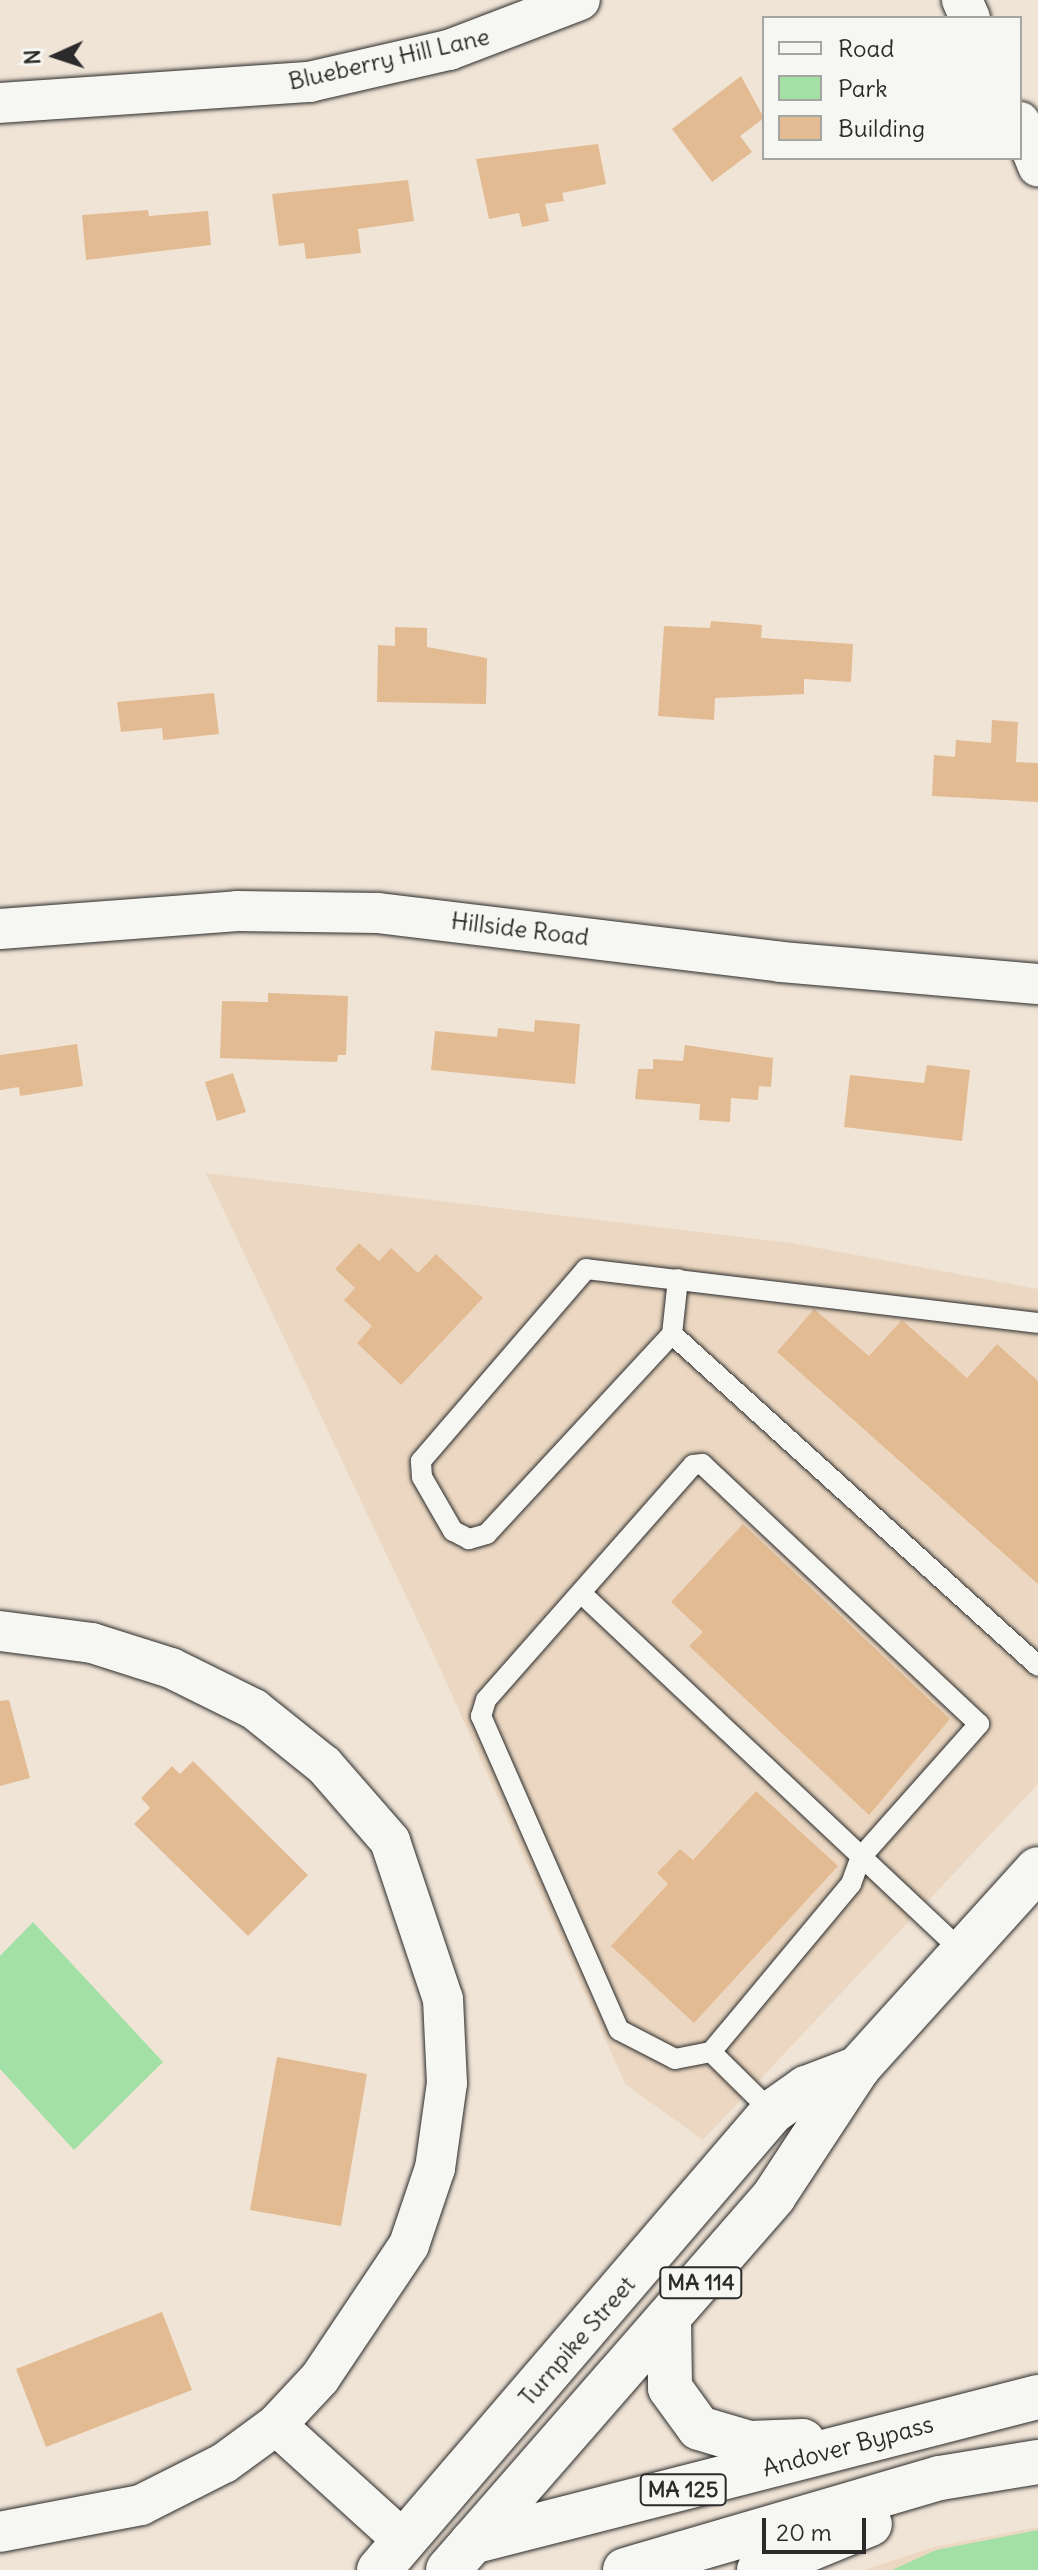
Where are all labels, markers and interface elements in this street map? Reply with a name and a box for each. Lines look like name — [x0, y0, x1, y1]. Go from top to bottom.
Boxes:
north arrow — [16, 16, 96, 96]
legend — [762, 16, 1022, 160]
street label: Blueberry Hill Lane — [286, 22, 492, 96]
text: Road — [838, 33, 894, 63]
text: N — [18, 49, 46, 66]
text: Park — [838, 73, 888, 103]
text: Building — [838, 113, 925, 143]
street label: Hillside Road — [449, 906, 591, 952]
road number: MA 114 — [659, 2265, 743, 2301]
street label: Turnpike Street — [513, 2270, 641, 2412]
street label: Andover Bypass — [759, 2409, 937, 2483]
road number: MA 125 — [639, 2472, 727, 2508]
scale bar — [766, 2502, 870, 2552]
text: 20 m — [776, 2517, 832, 2547]

